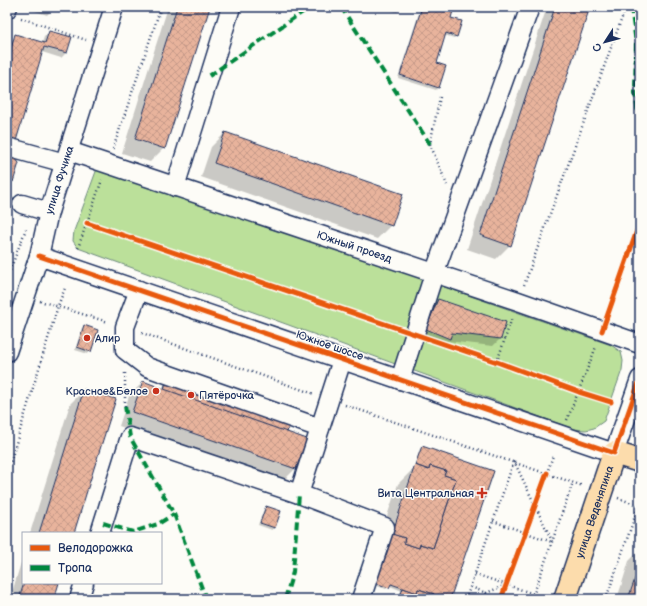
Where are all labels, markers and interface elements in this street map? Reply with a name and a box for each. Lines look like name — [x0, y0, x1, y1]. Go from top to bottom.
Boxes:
north arrow — [585, 22, 625, 62]
text: С — [590, 40, 605, 55]
street label: улица Фучика — [43, 144, 77, 216]
street label: Южный проезд — [315, 228, 394, 266]
street label: Южное шоссе — [294, 328, 365, 363]
place label: Алир — [94, 332, 121, 345]
marker: Алир — [82, 333, 92, 343]
place label: Красное&Белое — [66, 385, 148, 398]
marker: Красное&Белое — [151, 386, 161, 396]
place label: Пятёрочка — [199, 389, 255, 402]
marker: Пятёрочка — [186, 390, 196, 400]
street label: улица Веденяпина — [573, 463, 617, 560]
place label: Вита Центральная — [377, 487, 474, 500]
marker: Вита Центральная — [477, 488, 487, 498]
legend — [22, 532, 162, 584]
text: Велодорожка — [58, 541, 133, 556]
text: Тропа — [58, 561, 92, 576]

